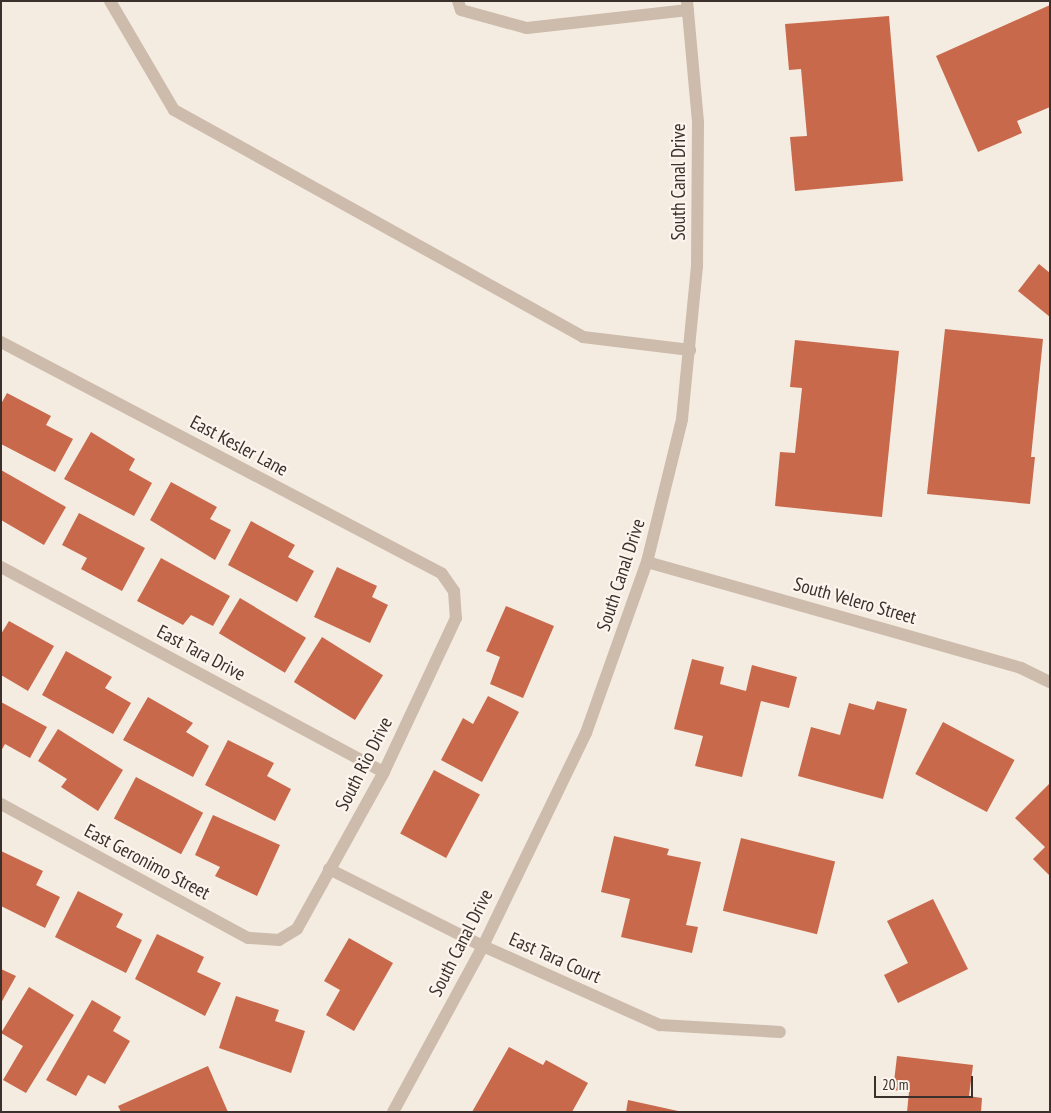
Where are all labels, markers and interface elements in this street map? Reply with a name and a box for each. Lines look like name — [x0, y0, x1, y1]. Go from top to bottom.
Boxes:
street label: South Canal Drive — [668, 123, 690, 241]
street label: East Kesler Lane — [186, 411, 292, 481]
street label: South Canal Drive — [592, 516, 650, 634]
street label: South Velero Street — [791, 573, 919, 629]
street label: East Tara Drive — [153, 620, 249, 686]
street label: South Rio Drive — [331, 713, 397, 815]
street label: East Geronimo Street — [81, 819, 213, 905]
street label: South Canal Drive — [424, 886, 498, 1000]
street label: East Tara Court — [505, 928, 605, 988]
scale bar — [876, 1066, 975, 1098]
text: 20 m — [882, 1075, 908, 1094]

